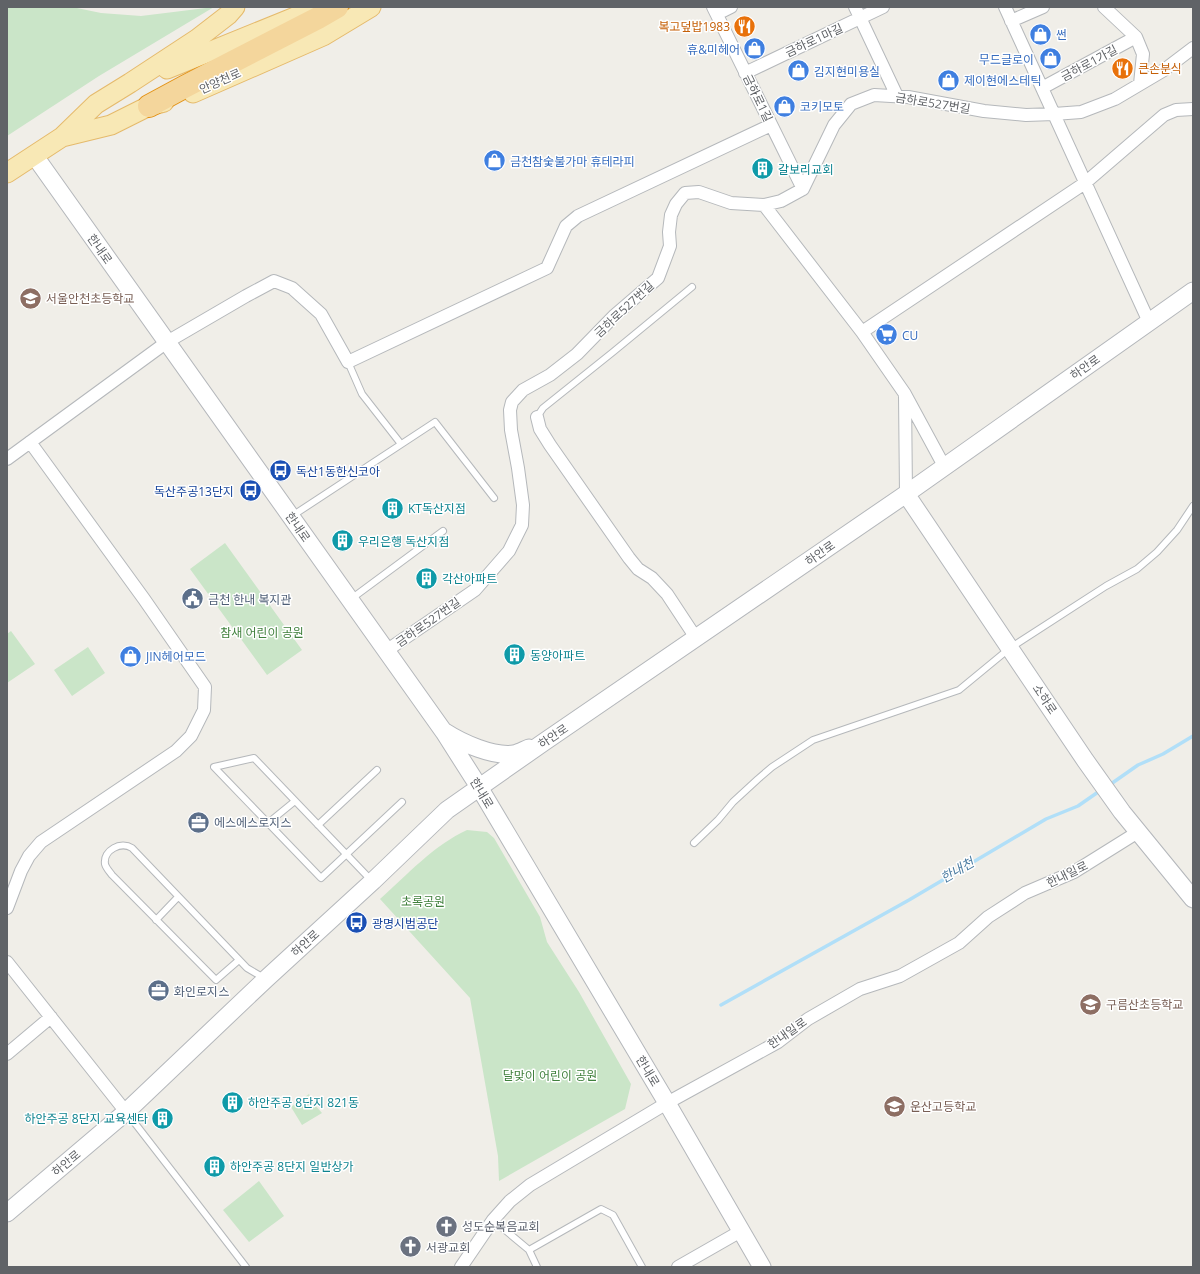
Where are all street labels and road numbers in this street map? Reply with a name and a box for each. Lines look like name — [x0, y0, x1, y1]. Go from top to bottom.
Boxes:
street label: 금하로1마길 — [782, 19, 846, 61]
street label: 금하로1가길 — [1058, 41, 1120, 85]
street label: 안양천로 — [196, 64, 244, 98]
street label: 금하로1길 — [739, 71, 777, 125]
street label: 금하로527번길 — [894, 89, 972, 117]
street label: 한내로 — [84, 231, 116, 267]
street label: 금하로527번길 — [590, 277, 658, 341]
street label: 하안로 — [1067, 351, 1103, 383]
street label: 한내로 — [282, 509, 314, 545]
street label: 하안로 — [802, 537, 838, 569]
street label: 금하로527번길 — [392, 593, 464, 651]
street label: 소하로 — [1029, 681, 1061, 717]
street label: 하안로 — [535, 720, 571, 752]
street label: 한내로 — [466, 774, 498, 812]
street label: 한내일로 — [1043, 857, 1091, 891]
street label: 하안로 — [287, 926, 323, 960]
street label: 한내일로 — [764, 1013, 810, 1053]
street label: 한내로 — [632, 1052, 664, 1090]
street label: 하안로 — [48, 1146, 84, 1180]

